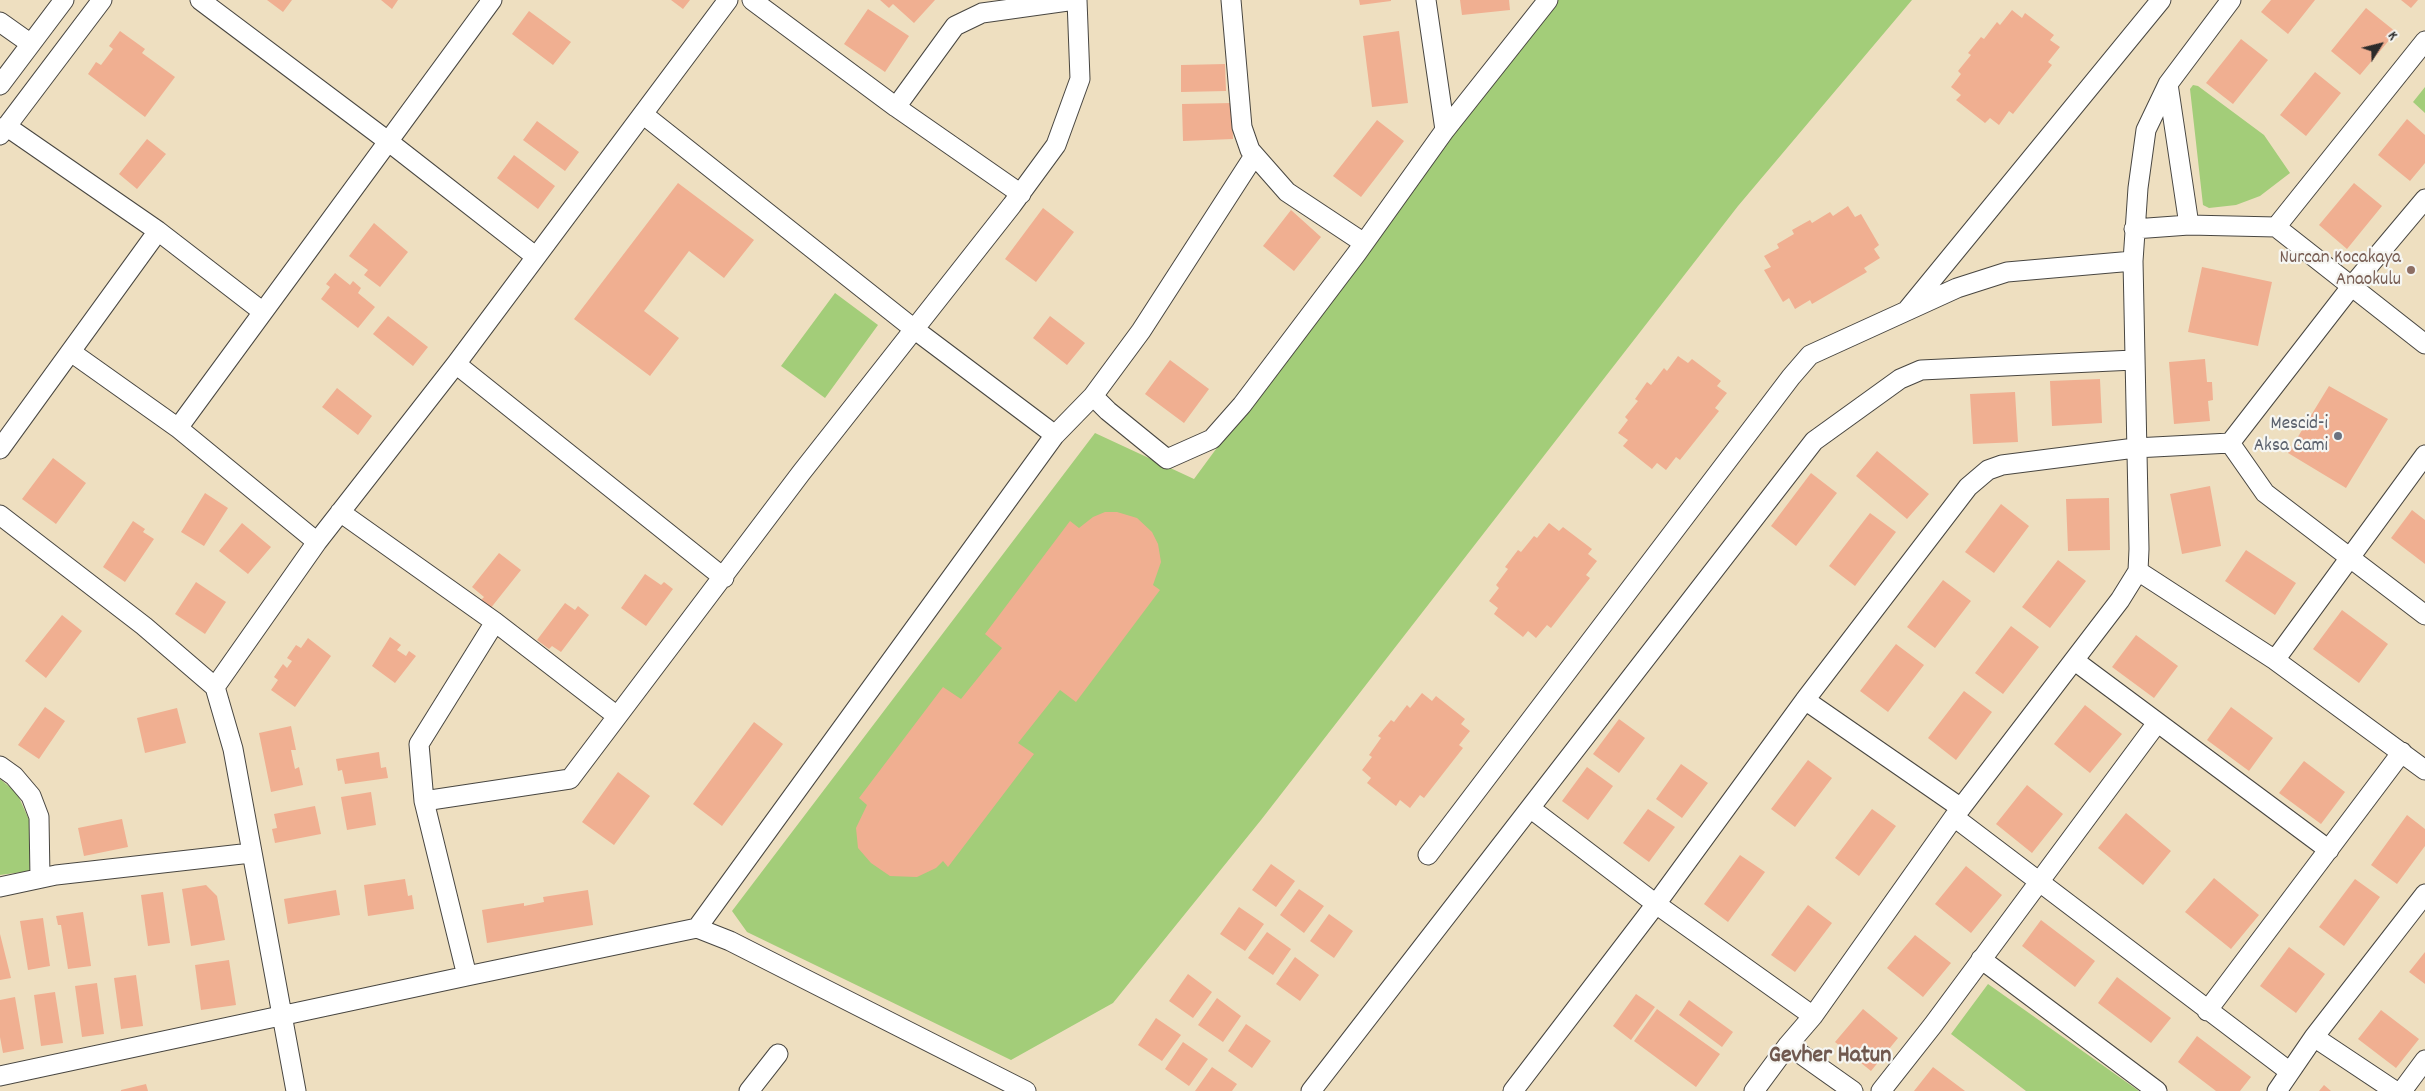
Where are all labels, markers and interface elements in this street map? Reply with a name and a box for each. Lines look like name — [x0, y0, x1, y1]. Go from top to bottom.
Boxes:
north arrow — [2355, 20, 2405, 70]
text: K — [2382, 28, 2402, 45]
place label: Nurcan Kocakaya Anaokulu — [2280, 248, 2401, 292]
marker: Nurcan Kocakaya Anaokulu — [2405, 264, 2417, 276]
place label: Mescid-i Aksa Cami — [2254, 414, 2328, 458]
marker: Mescid-i Aksa Cami — [2332, 430, 2344, 442]
district label: Gevher Hatun — [1769, 1044, 1891, 1072]

